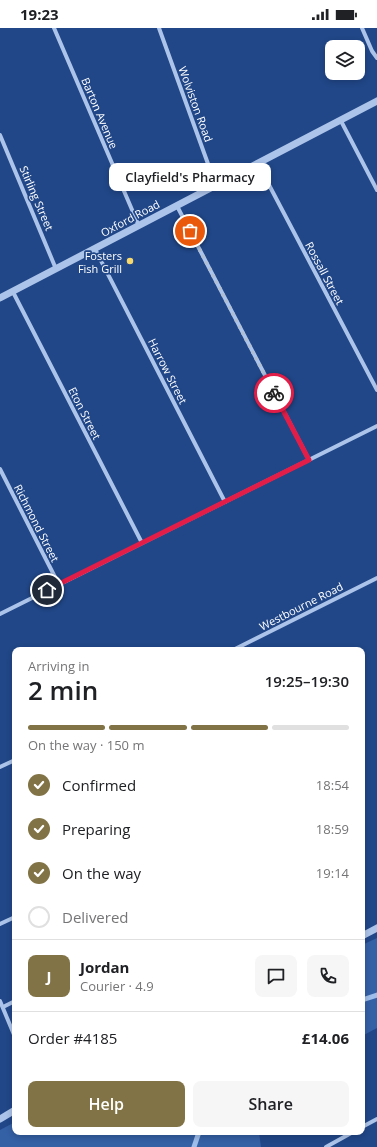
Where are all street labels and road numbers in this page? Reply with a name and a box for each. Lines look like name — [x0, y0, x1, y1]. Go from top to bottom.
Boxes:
street label: Wolviston Road — [175, 64, 217, 144]
street label: Barton Avenue — [78, 75, 122, 151]
street label: Stirling Street — [17, 163, 57, 233]
street label: Oxford Road — [98, 196, 162, 240]
street label: Rossall Street — [302, 239, 348, 307]
street label: Harrow Street — [145, 336, 191, 407]
street label: Eton Street — [65, 384, 105, 442]
street label: Richmond Street — [11, 482, 63, 565]
street label: Westbourne Road — [257, 578, 345, 634]

